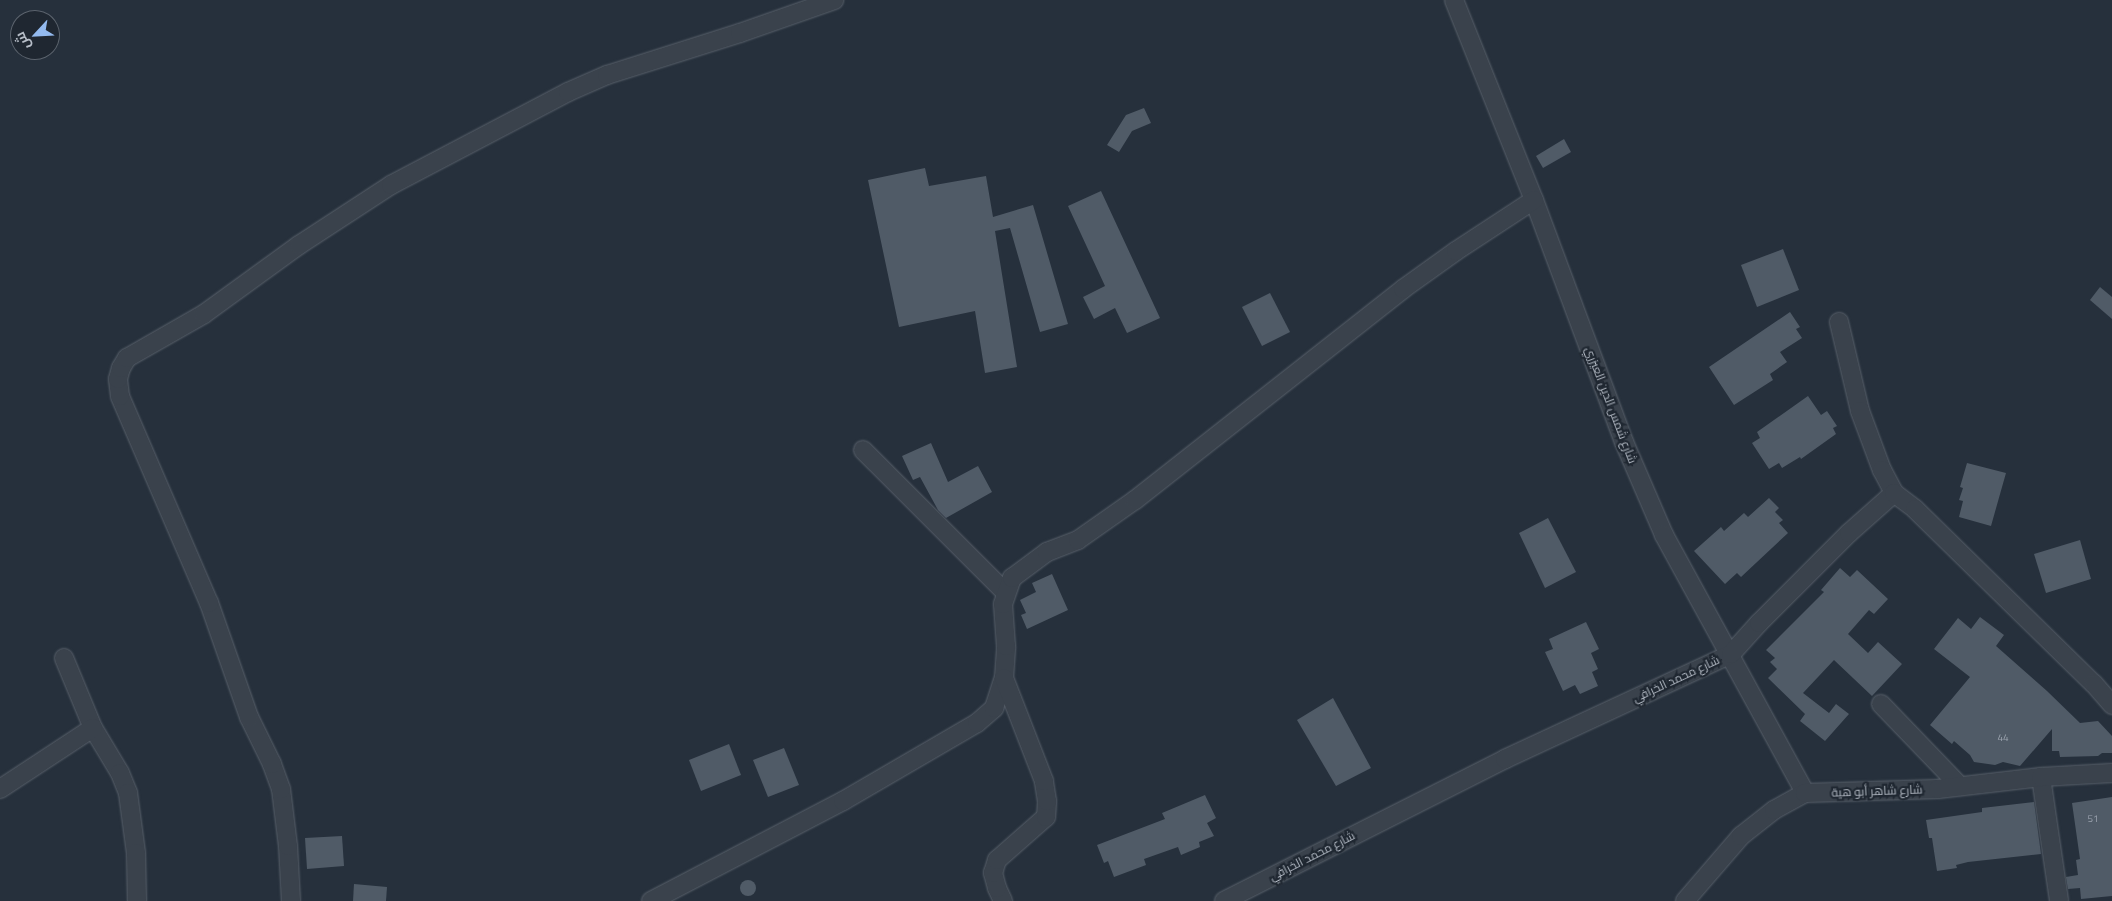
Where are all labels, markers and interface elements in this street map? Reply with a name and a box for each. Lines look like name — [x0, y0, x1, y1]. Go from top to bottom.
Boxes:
north arrow — [10, 10, 60, 60]
text: ش — [9, 29, 35, 54]
street label: شارع شمس الدين العيزري — [1582, 345, 1640, 465]
street label: شارع محمد الخرافي — [1630, 653, 1722, 705]
house number: 44 — [1997, 732, 2009, 744]
street label: شارع شاهر أبو هية — [1831, 782, 1923, 800]
house number: 51 — [2087, 813, 2099, 825]
street label: شارع محمد الخرافي — [1267, 828, 1357, 884]

